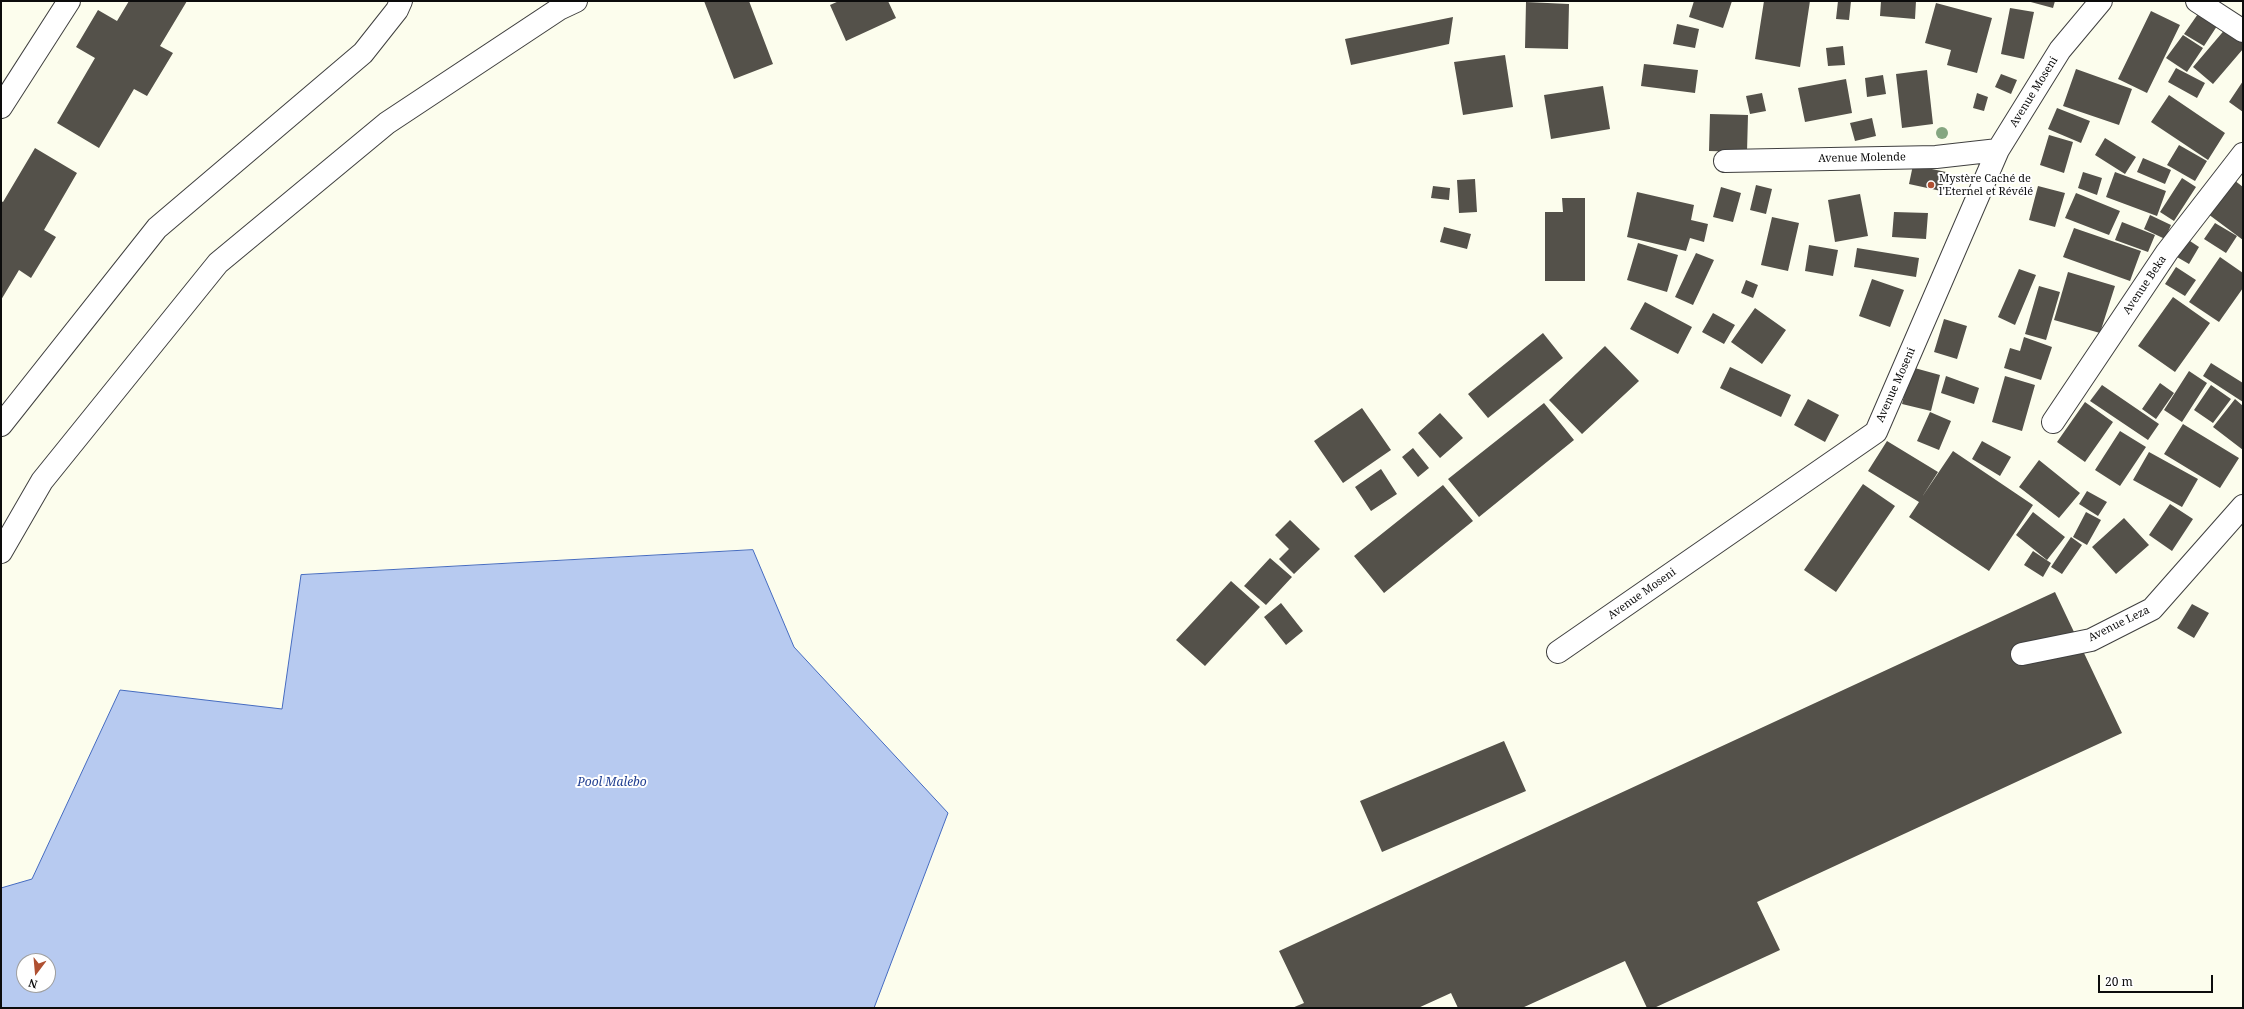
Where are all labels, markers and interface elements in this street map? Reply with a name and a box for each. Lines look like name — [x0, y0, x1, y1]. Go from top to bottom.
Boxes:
street label: Avenue Moseni — [2007, 54, 2061, 130]
street label: Avenue Molende — [1818, 151, 1906, 165]
place label: Mystère Caché de l'Eternel et Révélé — [1939, 172, 2033, 198]
marker: Mystère Caché de l'Eternel et Révélé — [1926, 180, 1936, 190]
street label: Avenue Beka — [2121, 253, 2169, 317]
street label: Avenue Moseni — [1874, 346, 1918, 424]
street label: Avenue Moseni — [1605, 566, 1679, 622]
street label: Avenue Leza — [2086, 603, 2152, 645]
water label: Pool Malebo — [577, 776, 647, 790]
north arrow — [16, 953, 56, 993]
scale bar — [2100, 967, 2215, 993]
text: 20 m — [2105, 973, 2133, 990]
text: N — [27, 976, 39, 992]

